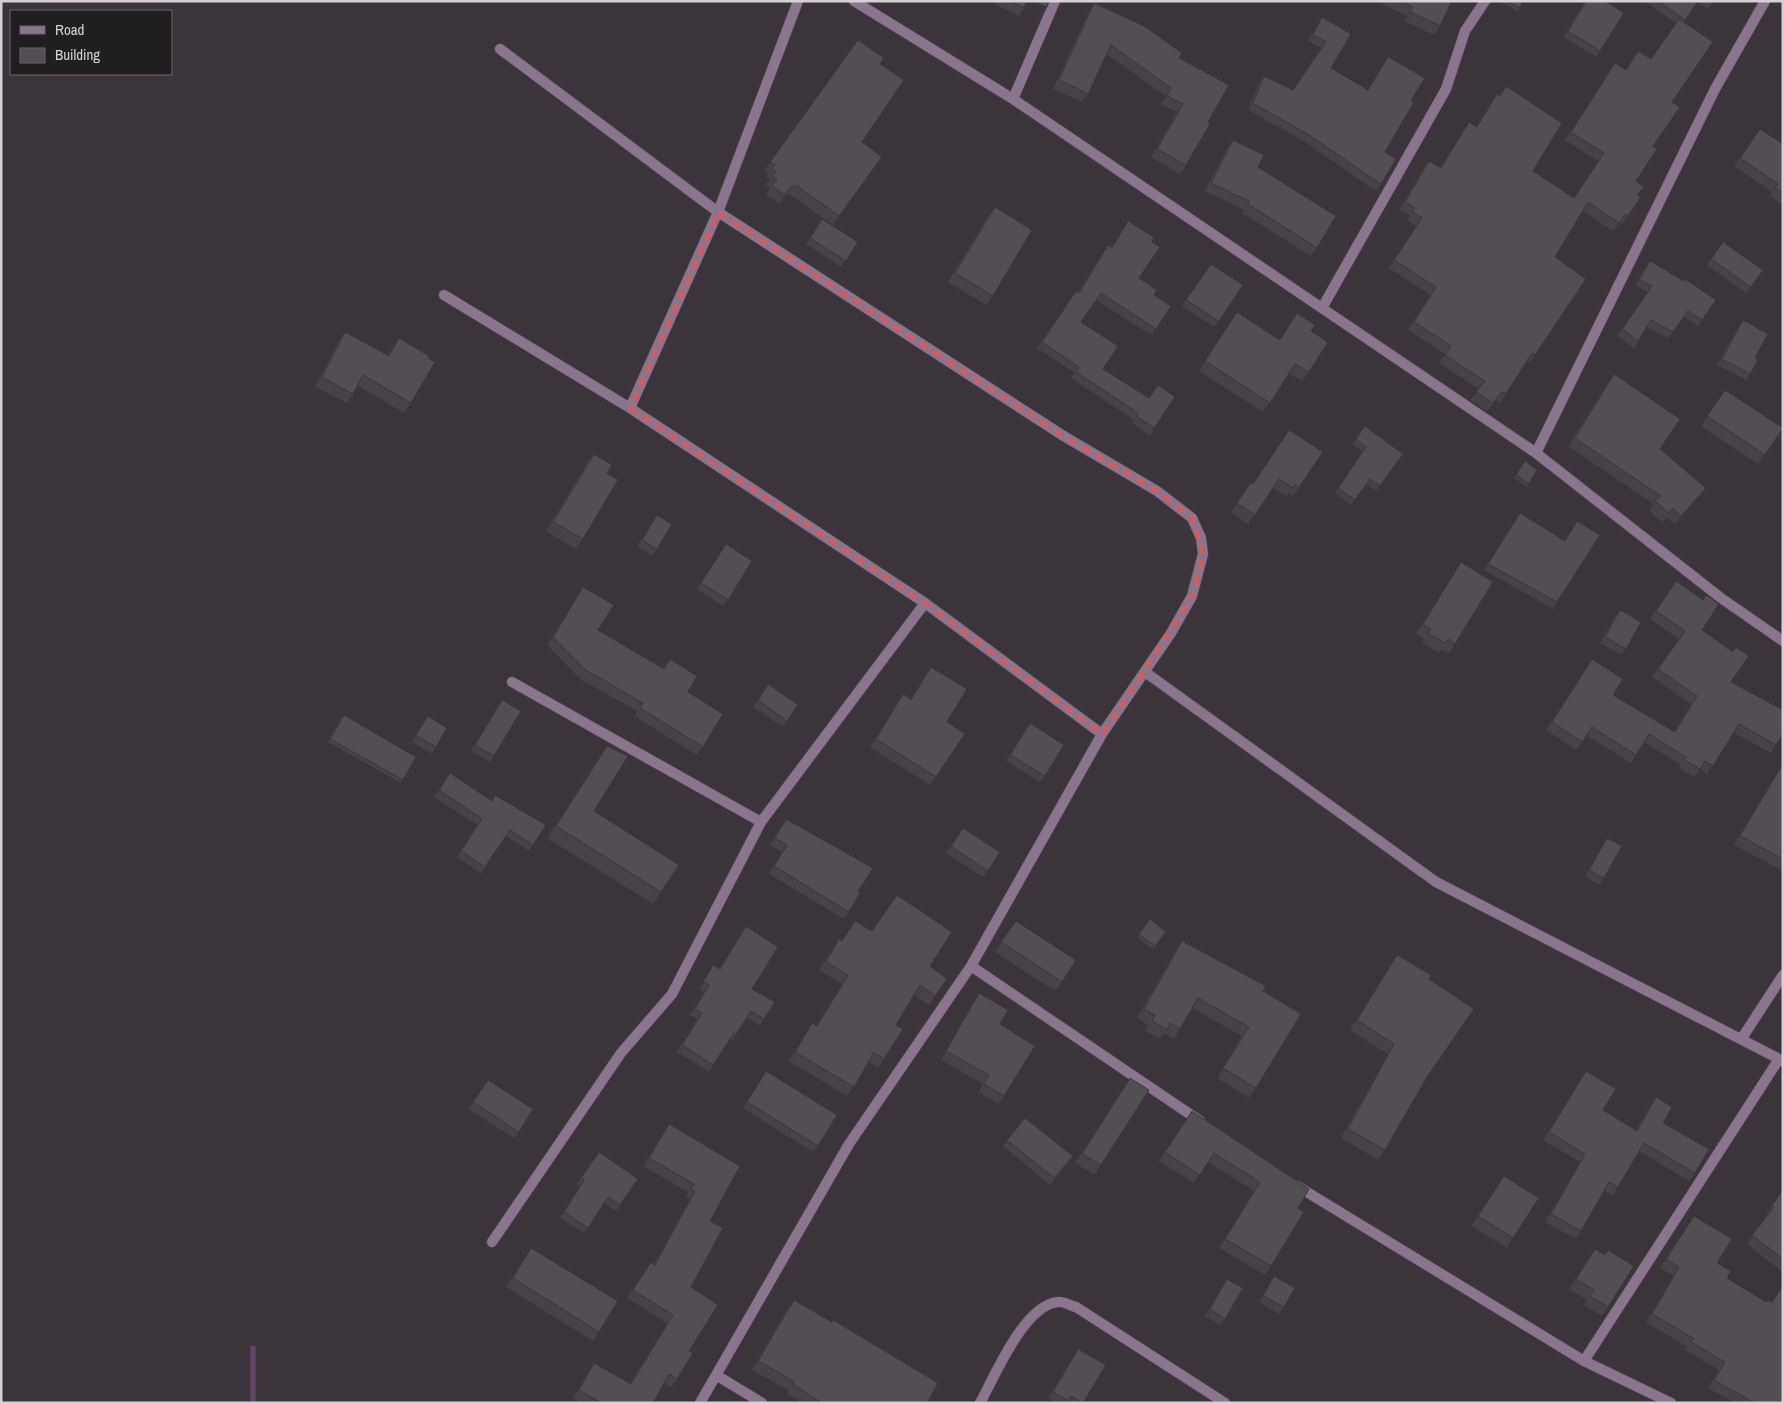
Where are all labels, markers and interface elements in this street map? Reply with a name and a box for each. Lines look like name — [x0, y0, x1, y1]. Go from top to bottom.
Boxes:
legend — [10, 10, 172, 75]
text: Road — [55, 19, 84, 40]
text: Building — [55, 44, 100, 65]

